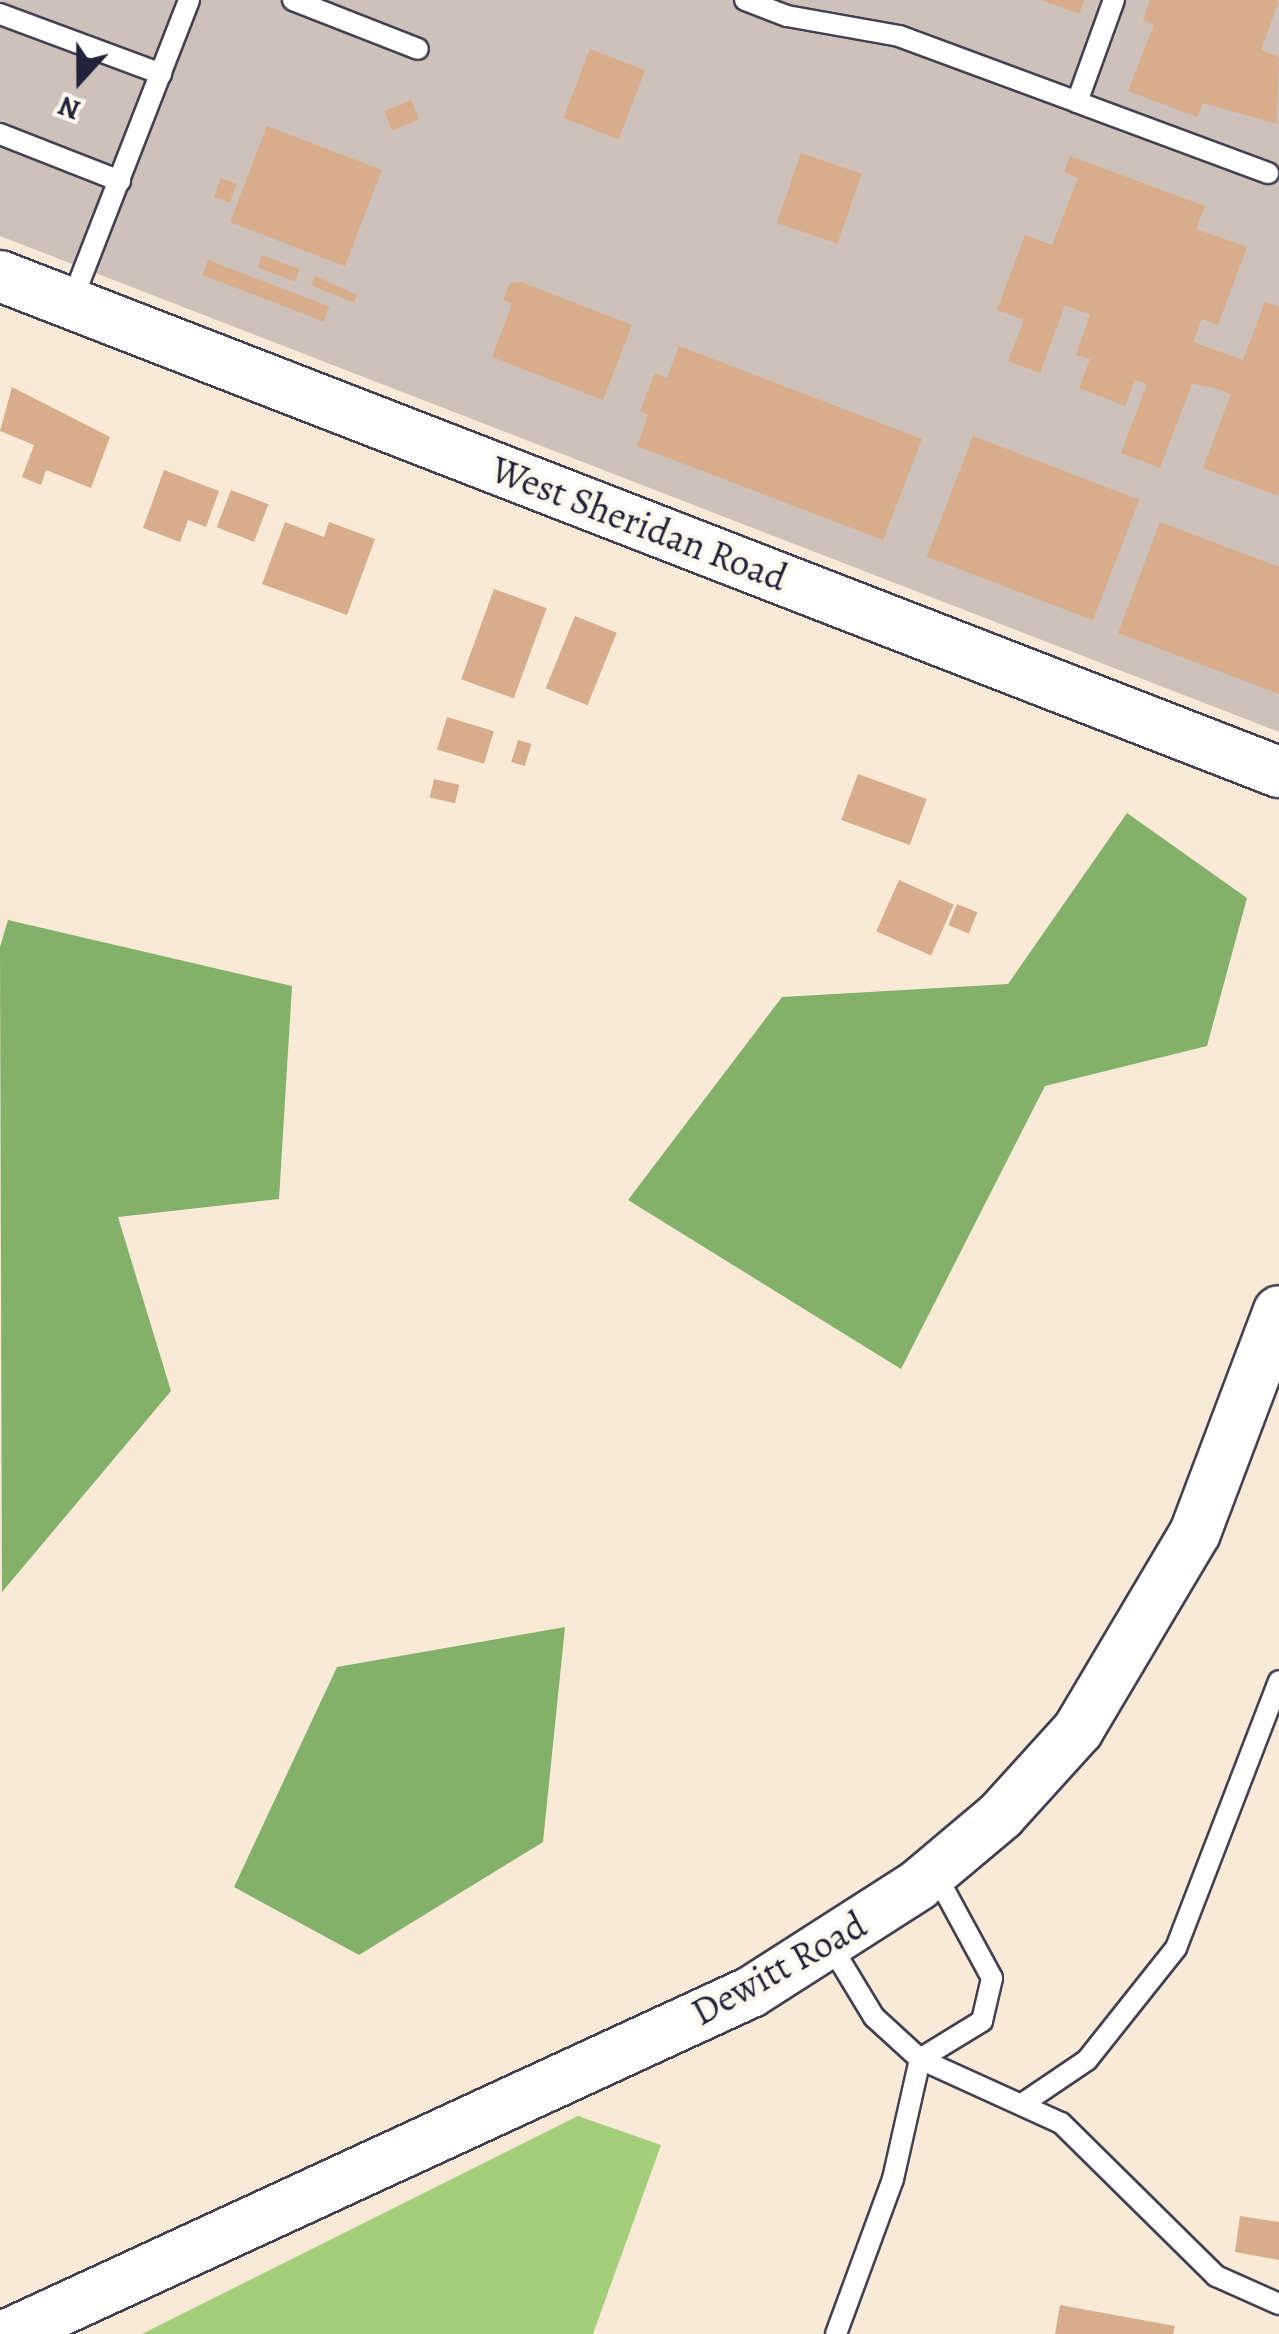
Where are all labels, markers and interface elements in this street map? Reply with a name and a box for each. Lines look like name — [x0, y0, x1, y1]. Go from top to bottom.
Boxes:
north arrow — [30, 30, 130, 130]
text: N — [53, 87, 86, 129]
street label: West Sheridan Road — [485, 447, 793, 601]
street label: Dewitt Road — [684, 1902, 874, 2036]

